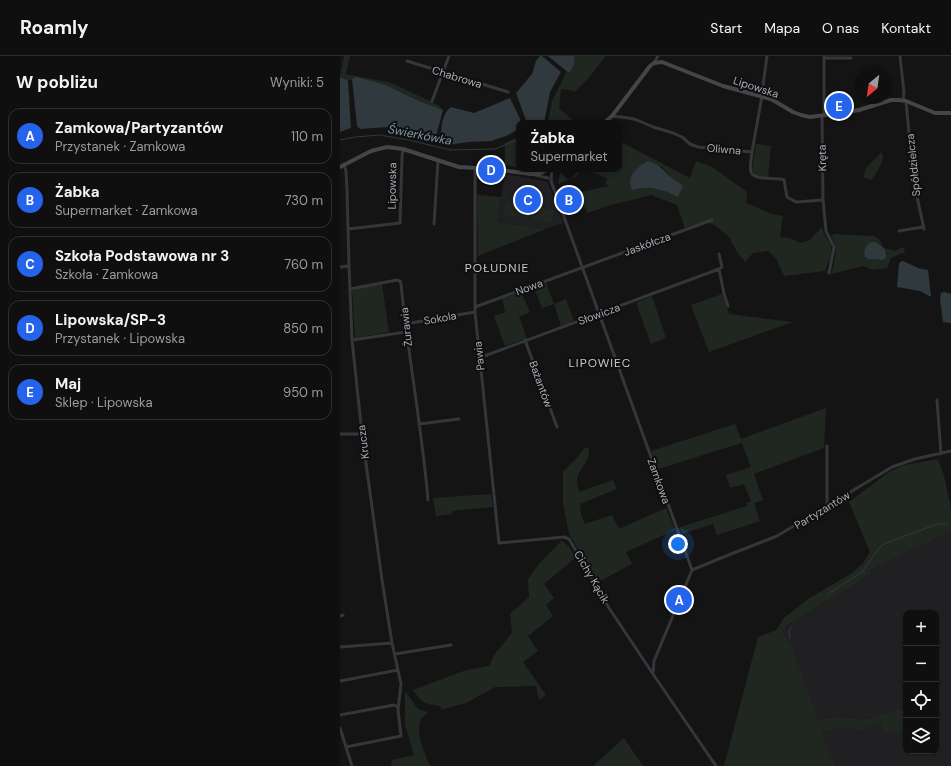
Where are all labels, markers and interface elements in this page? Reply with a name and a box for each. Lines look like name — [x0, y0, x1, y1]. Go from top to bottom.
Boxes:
text: Roamly — [20, 15, 89, 40]
text: Start — [710, 19, 742, 37]
text: Mapa — [764, 19, 800, 37]
text: O nas — [822, 19, 859, 37]
text: Kontakt — [881, 19, 931, 37]
street label: Chabrowa — [430, 63, 484, 91]
north arrow — [855, 68, 891, 104]
text: W pobliżu — [16, 71, 98, 93]
street label: Lipowska — [731, 73, 781, 101]
text: Wyniki: 5 — [270, 74, 324, 91]
pin: E — [826, 91, 852, 121]
text: Zamkowa/Partyzantów — [55, 118, 223, 138]
popup — [516, 120, 622, 172]
water label: Świerkówka — [387, 121, 454, 149]
text: A — [25, 128, 35, 145]
text: 110 m — [291, 128, 323, 145]
text: Żabka — [530, 128, 575, 148]
street label: Spółdzielcza — [903, 133, 923, 197]
text: Przystanek · Zamkowa — [55, 138, 185, 155]
street label: Oliwna — [706, 141, 742, 157]
street label: Kręta — [815, 145, 829, 171]
text: Supermarket — [530, 148, 608, 165]
pin: D — [478, 155, 504, 185]
street label: Lipowska — [385, 162, 399, 210]
text: Żabka — [55, 182, 99, 202]
pin: C — [515, 185, 541, 215]
pin: B — [556, 185, 582, 215]
text: B — [26, 192, 34, 209]
text: 730 m — [285, 192, 323, 209]
text: Supermarket · Zamkowa — [55, 202, 198, 219]
street label: Jaskółcza — [622, 229, 672, 259]
text: Szkoła Podstawowa nr 3 — [55, 246, 229, 266]
text: C — [25, 256, 35, 273]
text: 760 m — [284, 256, 323, 273]
district label: POŁUDNIE — [465, 260, 529, 276]
text: Szkoła · Zamkowa — [55, 266, 158, 283]
street label: Nowa — [513, 276, 545, 298]
street label: Słowicza — [576, 300, 622, 328]
street label: Żurawia — [397, 307, 415, 347]
street label: Sokola — [423, 308, 457, 328]
text: Lipowska/SP-3 — [55, 310, 166, 330]
text: D — [25, 320, 35, 337]
text: 850 m — [283, 320, 323, 337]
text: Przystanek · Lipowska — [55, 330, 185, 347]
street label: Pawia — [471, 341, 487, 371]
district label: LIPOWIEC — [569, 355, 631, 371]
street label: Bażantów — [526, 359, 556, 410]
text: Maj — [55, 374, 81, 394]
text: E — [26, 384, 34, 401]
text: 950 m — [283, 384, 323, 401]
text: Sklep · Lipowska — [55, 394, 153, 411]
street label: Krucza — [354, 424, 372, 460]
street label: Zamkowa — [644, 456, 674, 506]
street label: Partyzantów — [791, 488, 853, 532]
your location — [668, 534, 688, 554]
street label: Cichy Kącik — [571, 548, 613, 606]
pin: A — [666, 585, 692, 615]
map controls — [903, 610, 939, 754]
button: + — [903, 610, 939, 646]
button: − — [903, 646, 939, 682]
button: locate — [903, 682, 939, 718]
button: layers — [903, 718, 939, 754]

